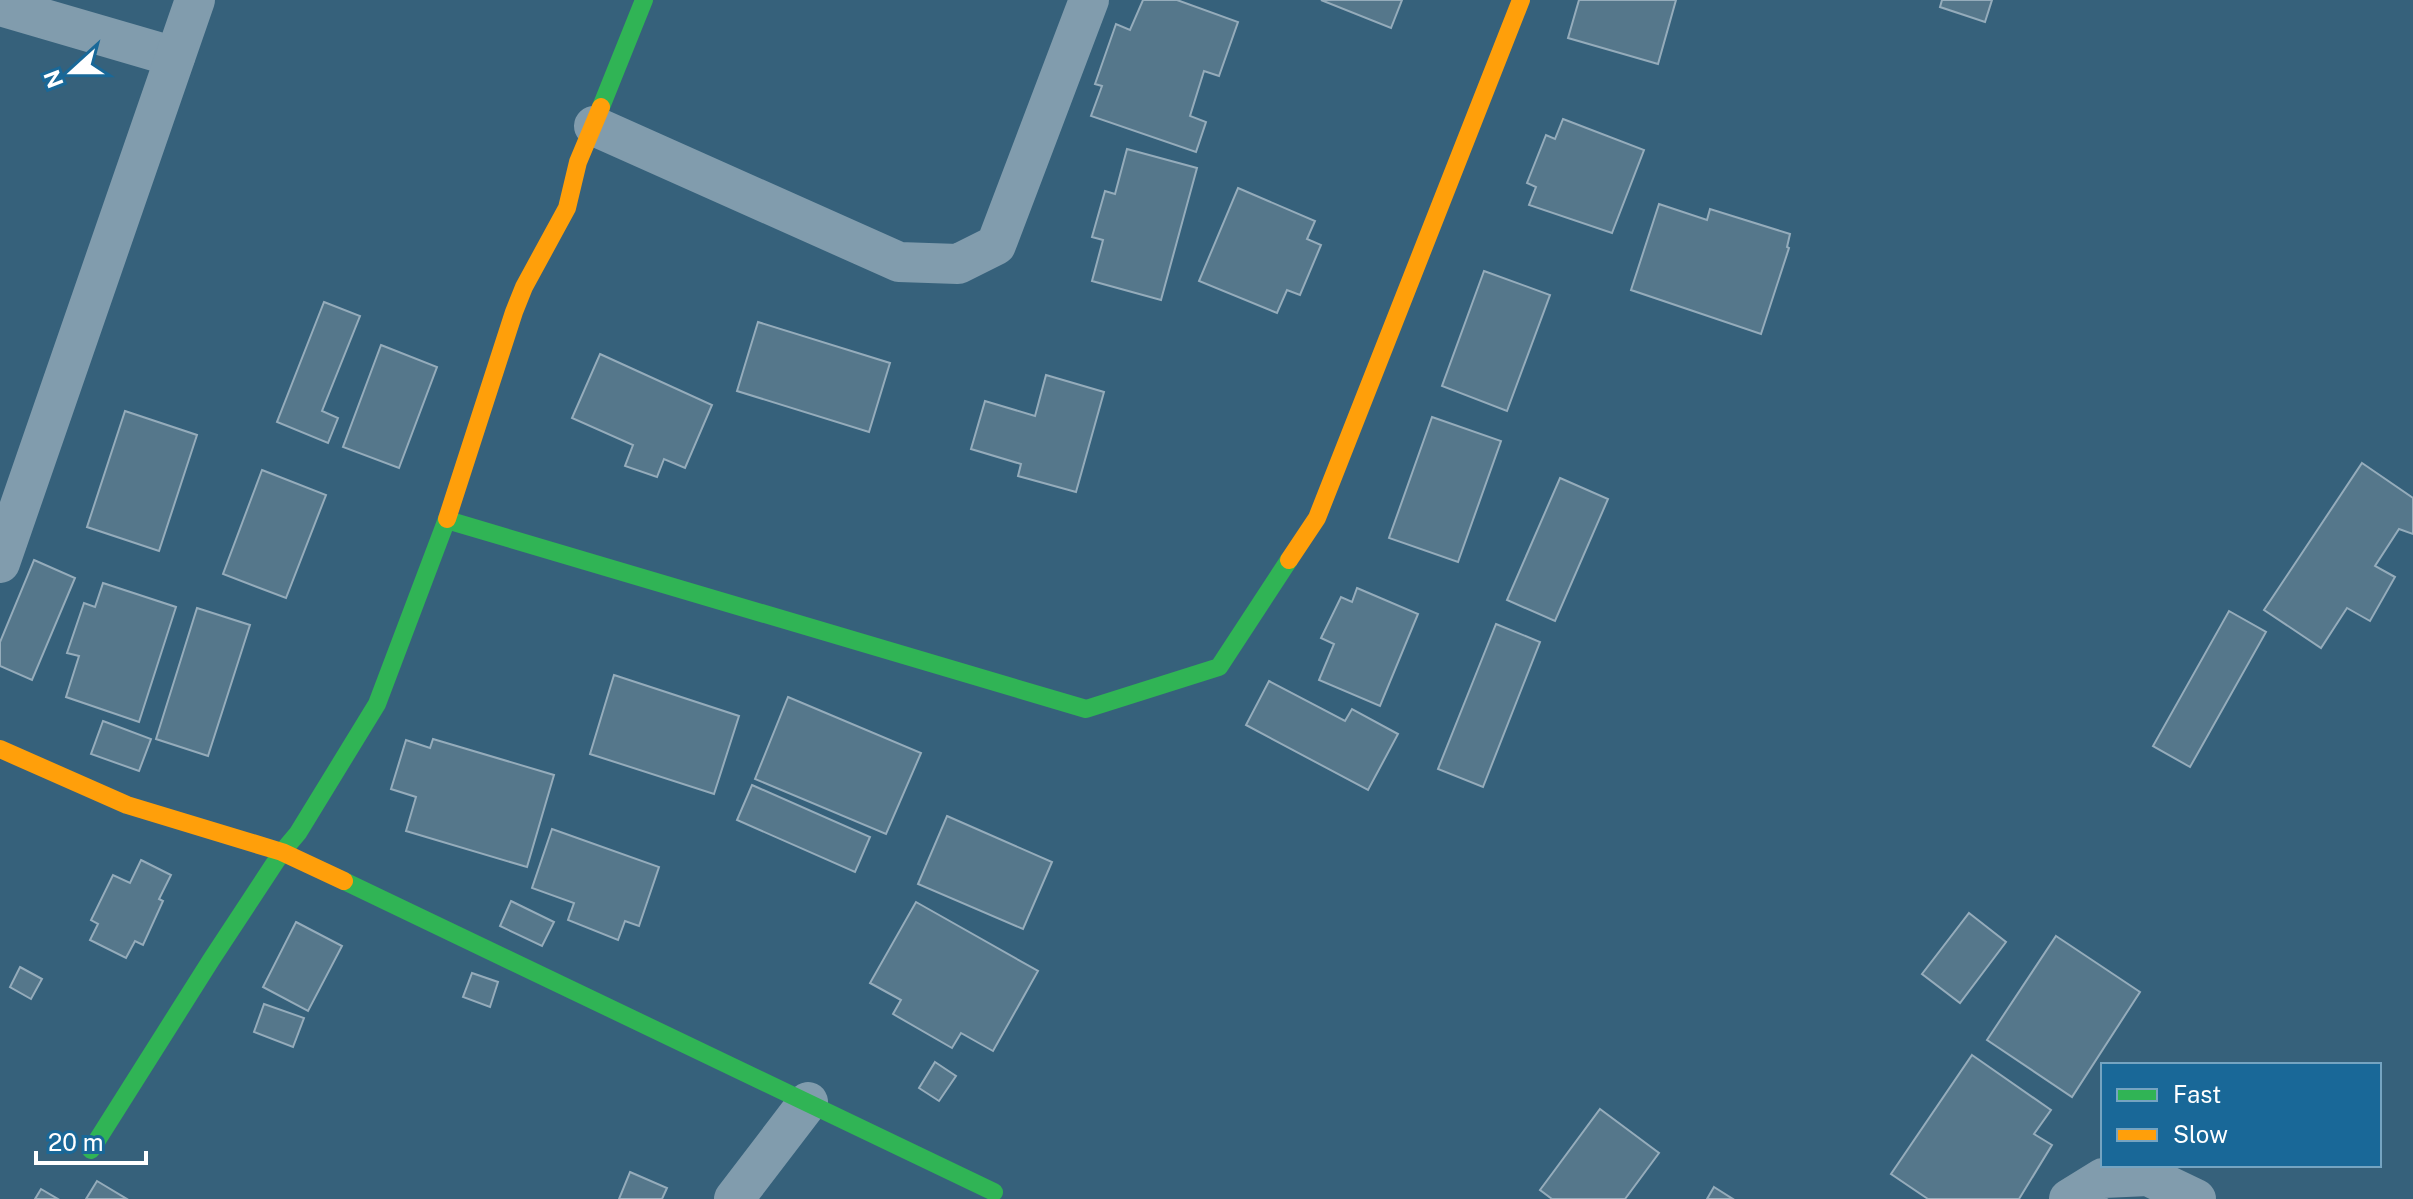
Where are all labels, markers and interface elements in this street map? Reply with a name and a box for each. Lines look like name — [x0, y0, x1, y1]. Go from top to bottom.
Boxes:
north arrow — [32, 32, 112, 112]
text: N — [38, 66, 69, 92]
legend — [2101, 1063, 2381, 1167]
text: Fast — [2173, 1080, 2221, 1108]
scale bar — [36, 1115, 146, 1165]
text: Slow — [2173, 1120, 2228, 1148]
text: 20 m — [48, 1128, 104, 1156]

